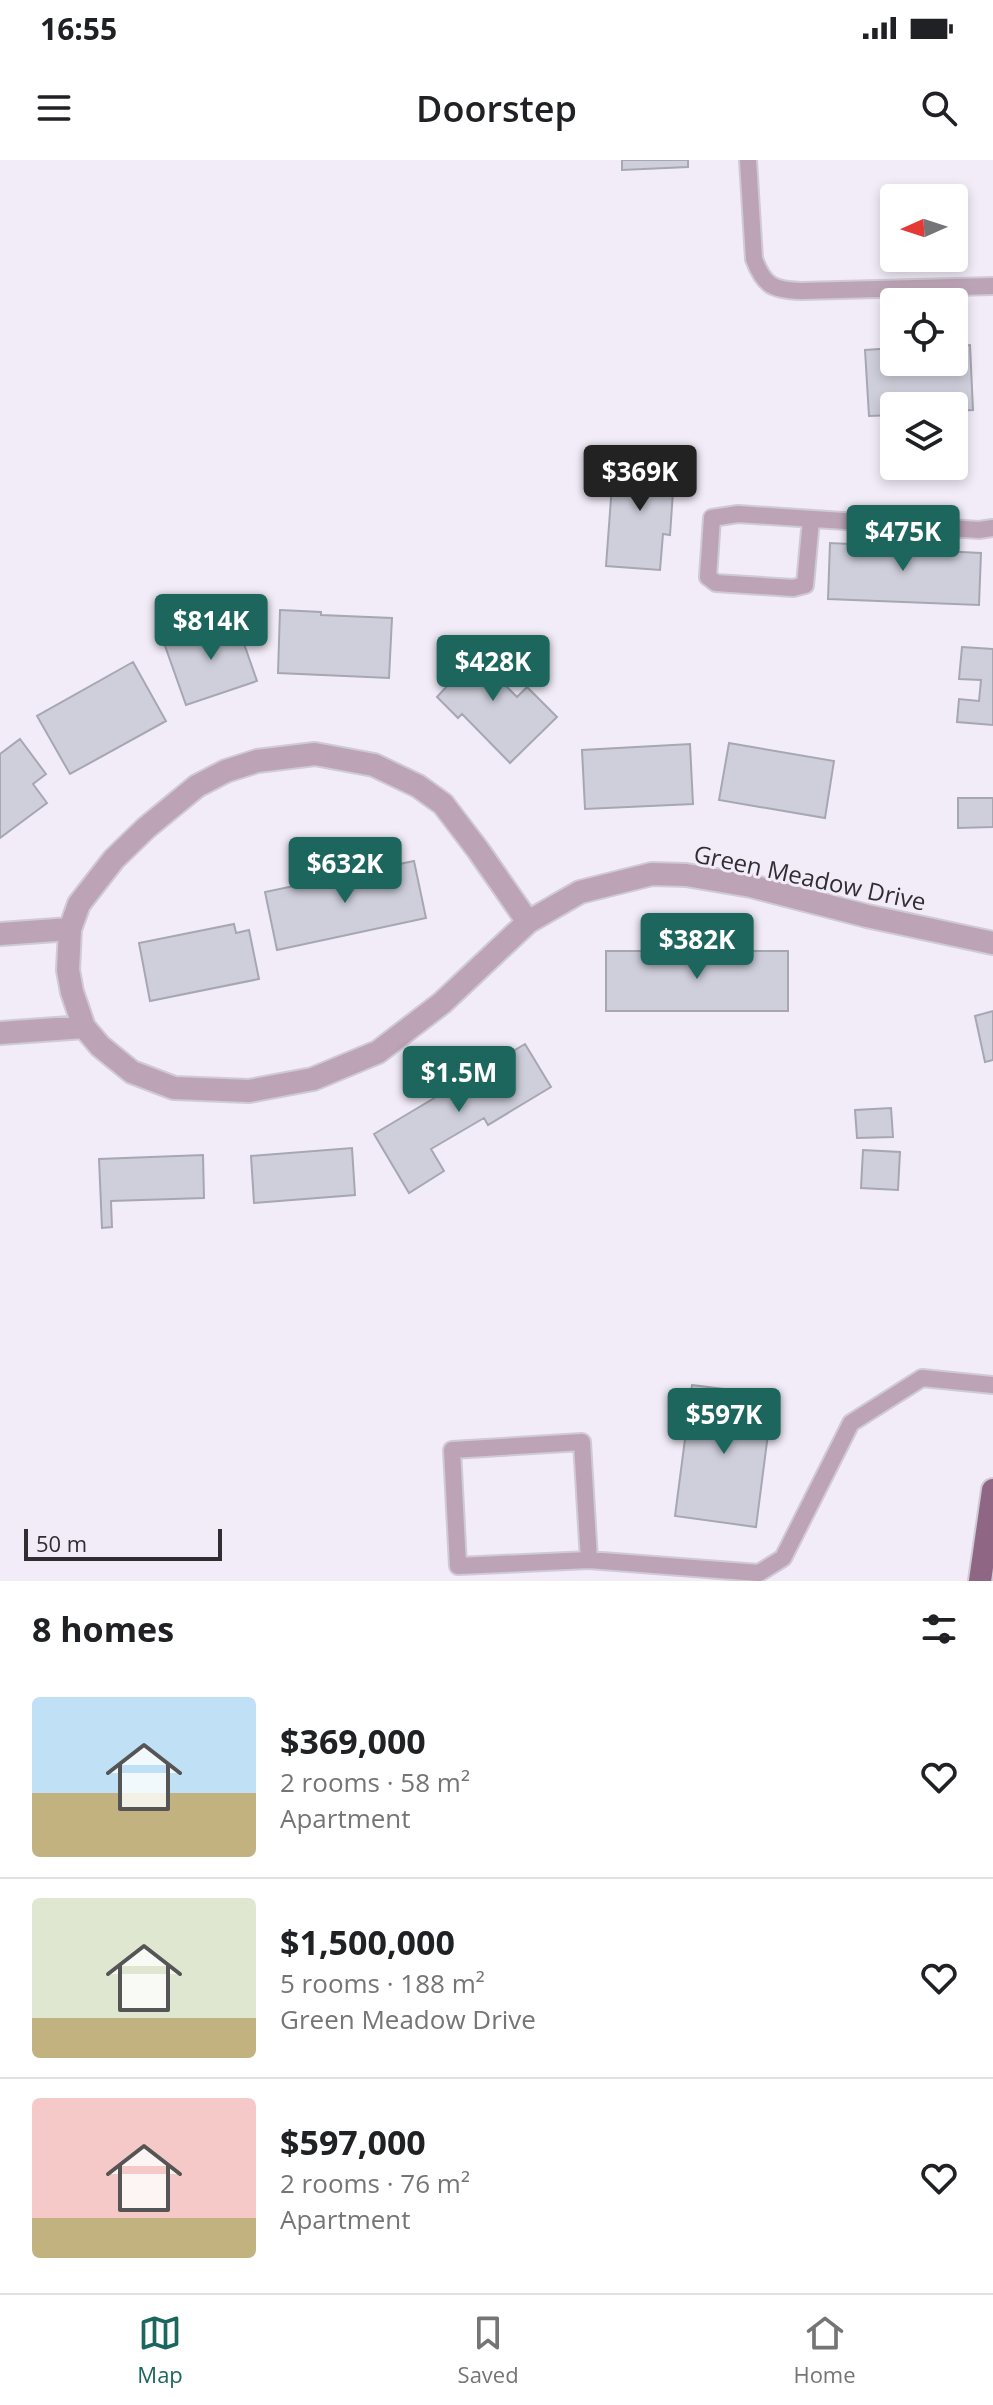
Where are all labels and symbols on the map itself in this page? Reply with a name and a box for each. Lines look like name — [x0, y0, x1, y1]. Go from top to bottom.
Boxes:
north arrow — [880, 184, 968, 272]
pin: $369K — [584, 445, 696, 513]
pin: $475K — [847, 505, 959, 573]
pin: $814K — [155, 594, 267, 662]
pin: $428K — [437, 635, 549, 703]
street label: Green Meadow Drive — [691, 836, 929, 918]
pin: $632K — [289, 837, 401, 905]
pin: $382K — [641, 913, 753, 981]
pin: $1.5M — [403, 1046, 515, 1114]
pin: $597K — [668, 1388, 780, 1456]
scale bar — [24, 1525, 222, 1561]

